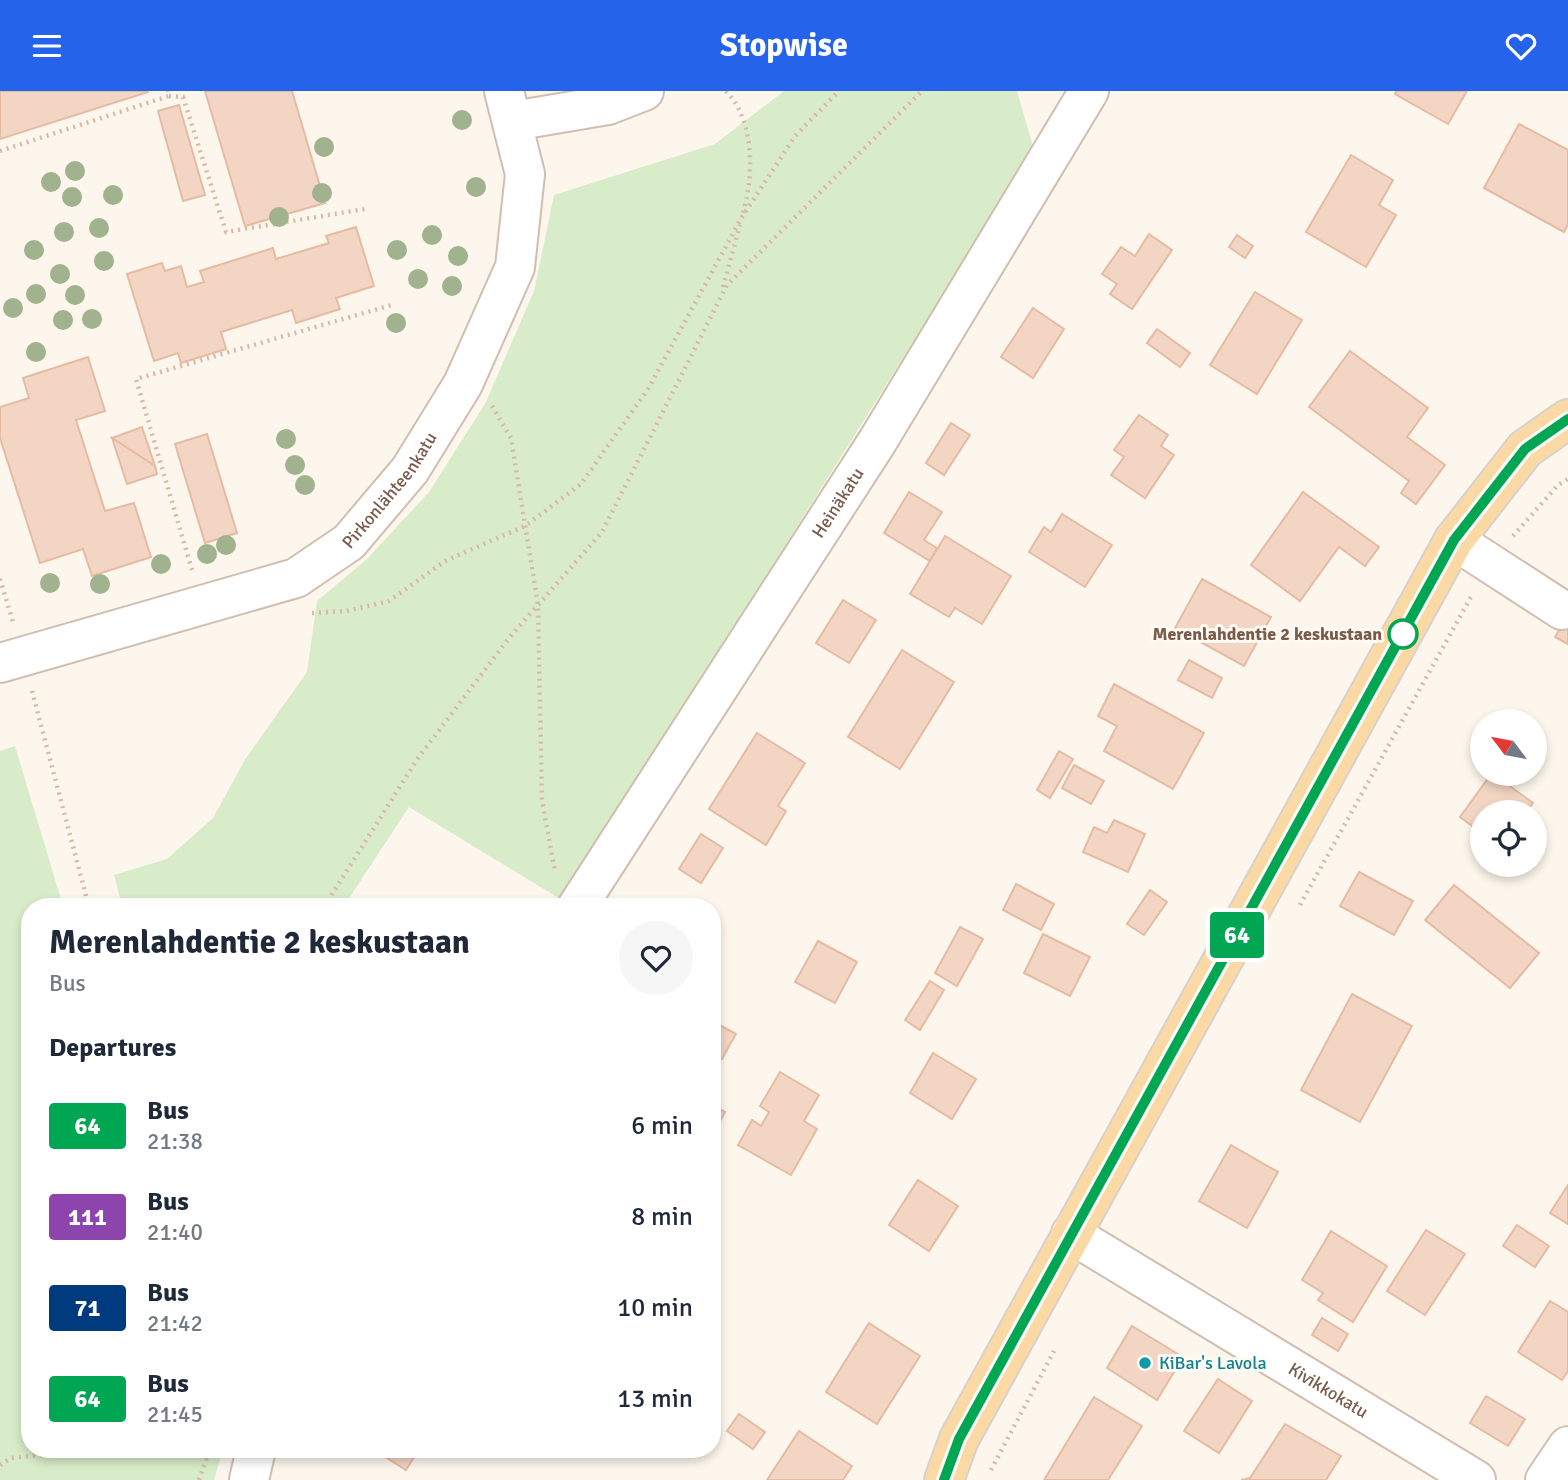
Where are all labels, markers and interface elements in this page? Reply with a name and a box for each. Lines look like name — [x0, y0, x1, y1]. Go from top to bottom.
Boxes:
text: Stopwise — [720, 26, 848, 65]
icon: menu — [28, 27, 66, 65]
icon: heart — [1502, 27, 1540, 65]
street label: Pirkonlähteenkatu — [337, 428, 442, 553]
street label: Heinäkatu — [807, 464, 868, 542]
marker: Merenlahdentie 2 keskustaan — [1388, 619, 1418, 649]
place label: Merenlahdentie 2 keskustaan — [1152, 623, 1382, 645]
north arrow — [1470, 709, 1547, 786]
map controls — [1470, 709, 1547, 877]
button: locate — [1470, 800, 1547, 877]
line badge: 64 — [1206, 912, 1268, 958]
text: 64 — [1224, 920, 1250, 950]
button: heart — [619, 921, 693, 995]
text: Merenlahdentie 2 keskustaan — [49, 922, 470, 963]
text: Bus — [49, 969, 86, 998]
text: Departures — [49, 1032, 176, 1064]
text: Bus — [147, 1095, 189, 1127]
text: 6 min — [631, 1110, 693, 1142]
text: 64 — [75, 1111, 100, 1141]
text: 21:38 — [147, 1127, 203, 1156]
text: Bus — [147, 1186, 189, 1218]
text: 8 min — [631, 1201, 693, 1233]
text: 111 — [68, 1202, 107, 1232]
text: 21:40 — [147, 1218, 203, 1247]
text: Bus — [147, 1277, 189, 1309]
text: 10 min — [617, 1292, 693, 1324]
text: 71 — [75, 1293, 100, 1323]
text: 21:42 — [147, 1309, 203, 1338]
place label: KiBar's Lavola — [1159, 1352, 1267, 1374]
marker: KiBar's Lavola — [1137, 1355, 1153, 1371]
street label: Kivikkokatu — [1284, 1358, 1372, 1423]
text: Bus — [147, 1368, 189, 1400]
text: 13 min — [617, 1383, 693, 1415]
text: 64 — [75, 1384, 100, 1414]
text: 21:45 — [147, 1400, 203, 1429]

